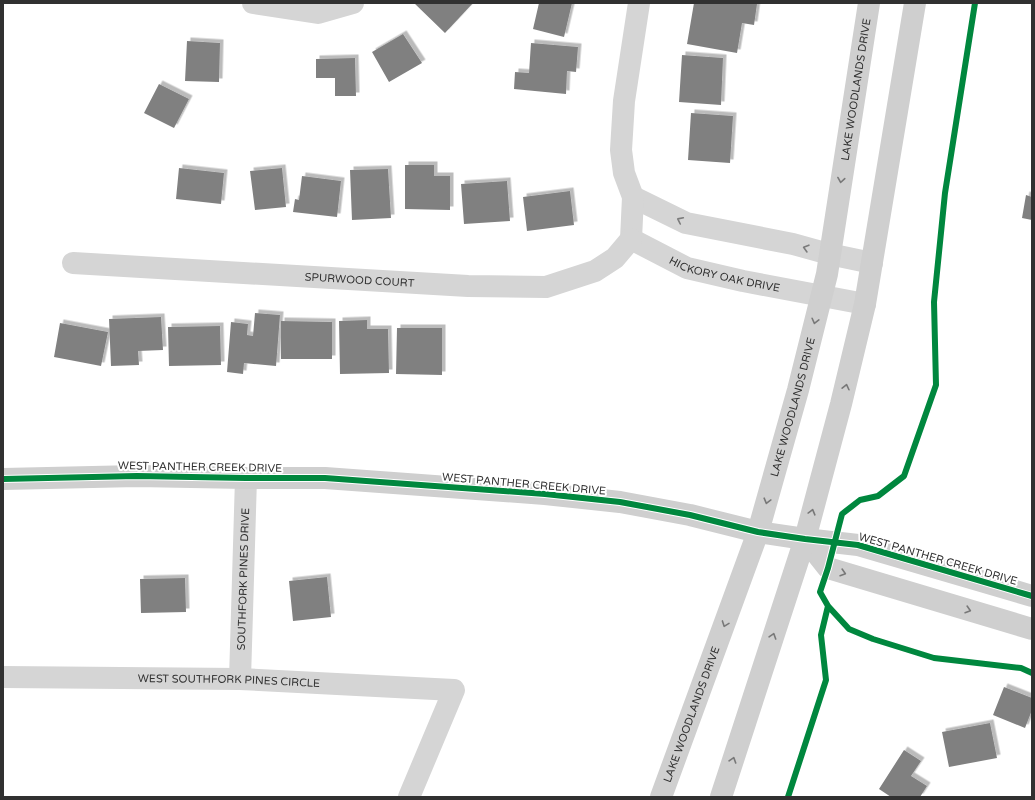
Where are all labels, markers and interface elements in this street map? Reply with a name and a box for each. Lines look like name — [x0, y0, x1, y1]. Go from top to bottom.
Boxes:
street label: LAKE WOODLANDS DRIVE — [838, 17, 873, 162]
one-way arrow — [837, 177, 846, 183]
one-way arrow — [676, 217, 684, 225]
one-way arrow — [803, 244, 810, 253]
street label: HICKORY OAK DRIVE — [667, 253, 781, 294]
street label: SPURWOOD COURT — [304, 270, 415, 289]
one-way arrow — [811, 318, 820, 325]
street label: LAKE WOODLANDS DRIVE — [767, 336, 817, 478]
one-way arrow — [841, 384, 849, 390]
street label: WEST PANTHER CREEK DRIVE — [118, 459, 282, 475]
street label: WEST PANTHER CREEK DRIVE — [442, 470, 606, 498]
one-way arrow — [763, 497, 772, 504]
street label: SOUTHFORK PINES DRIVE — [234, 508, 252, 650]
one-way arrow — [807, 509, 816, 516]
street label: WEST PANTHER CREEK DRIVE — [857, 530, 1019, 588]
one-way arrow — [839, 568, 846, 577]
one-way arrow — [964, 605, 971, 614]
one-way arrow — [721, 620, 729, 627]
one-way arrow — [768, 633, 777, 640]
street label: LAKE WOODLANDS DRIVE — [660, 645, 722, 784]
street label: WEST SOUTHFORK PINES CIRCLE — [138, 672, 320, 690]
one-way arrow — [728, 757, 736, 764]

